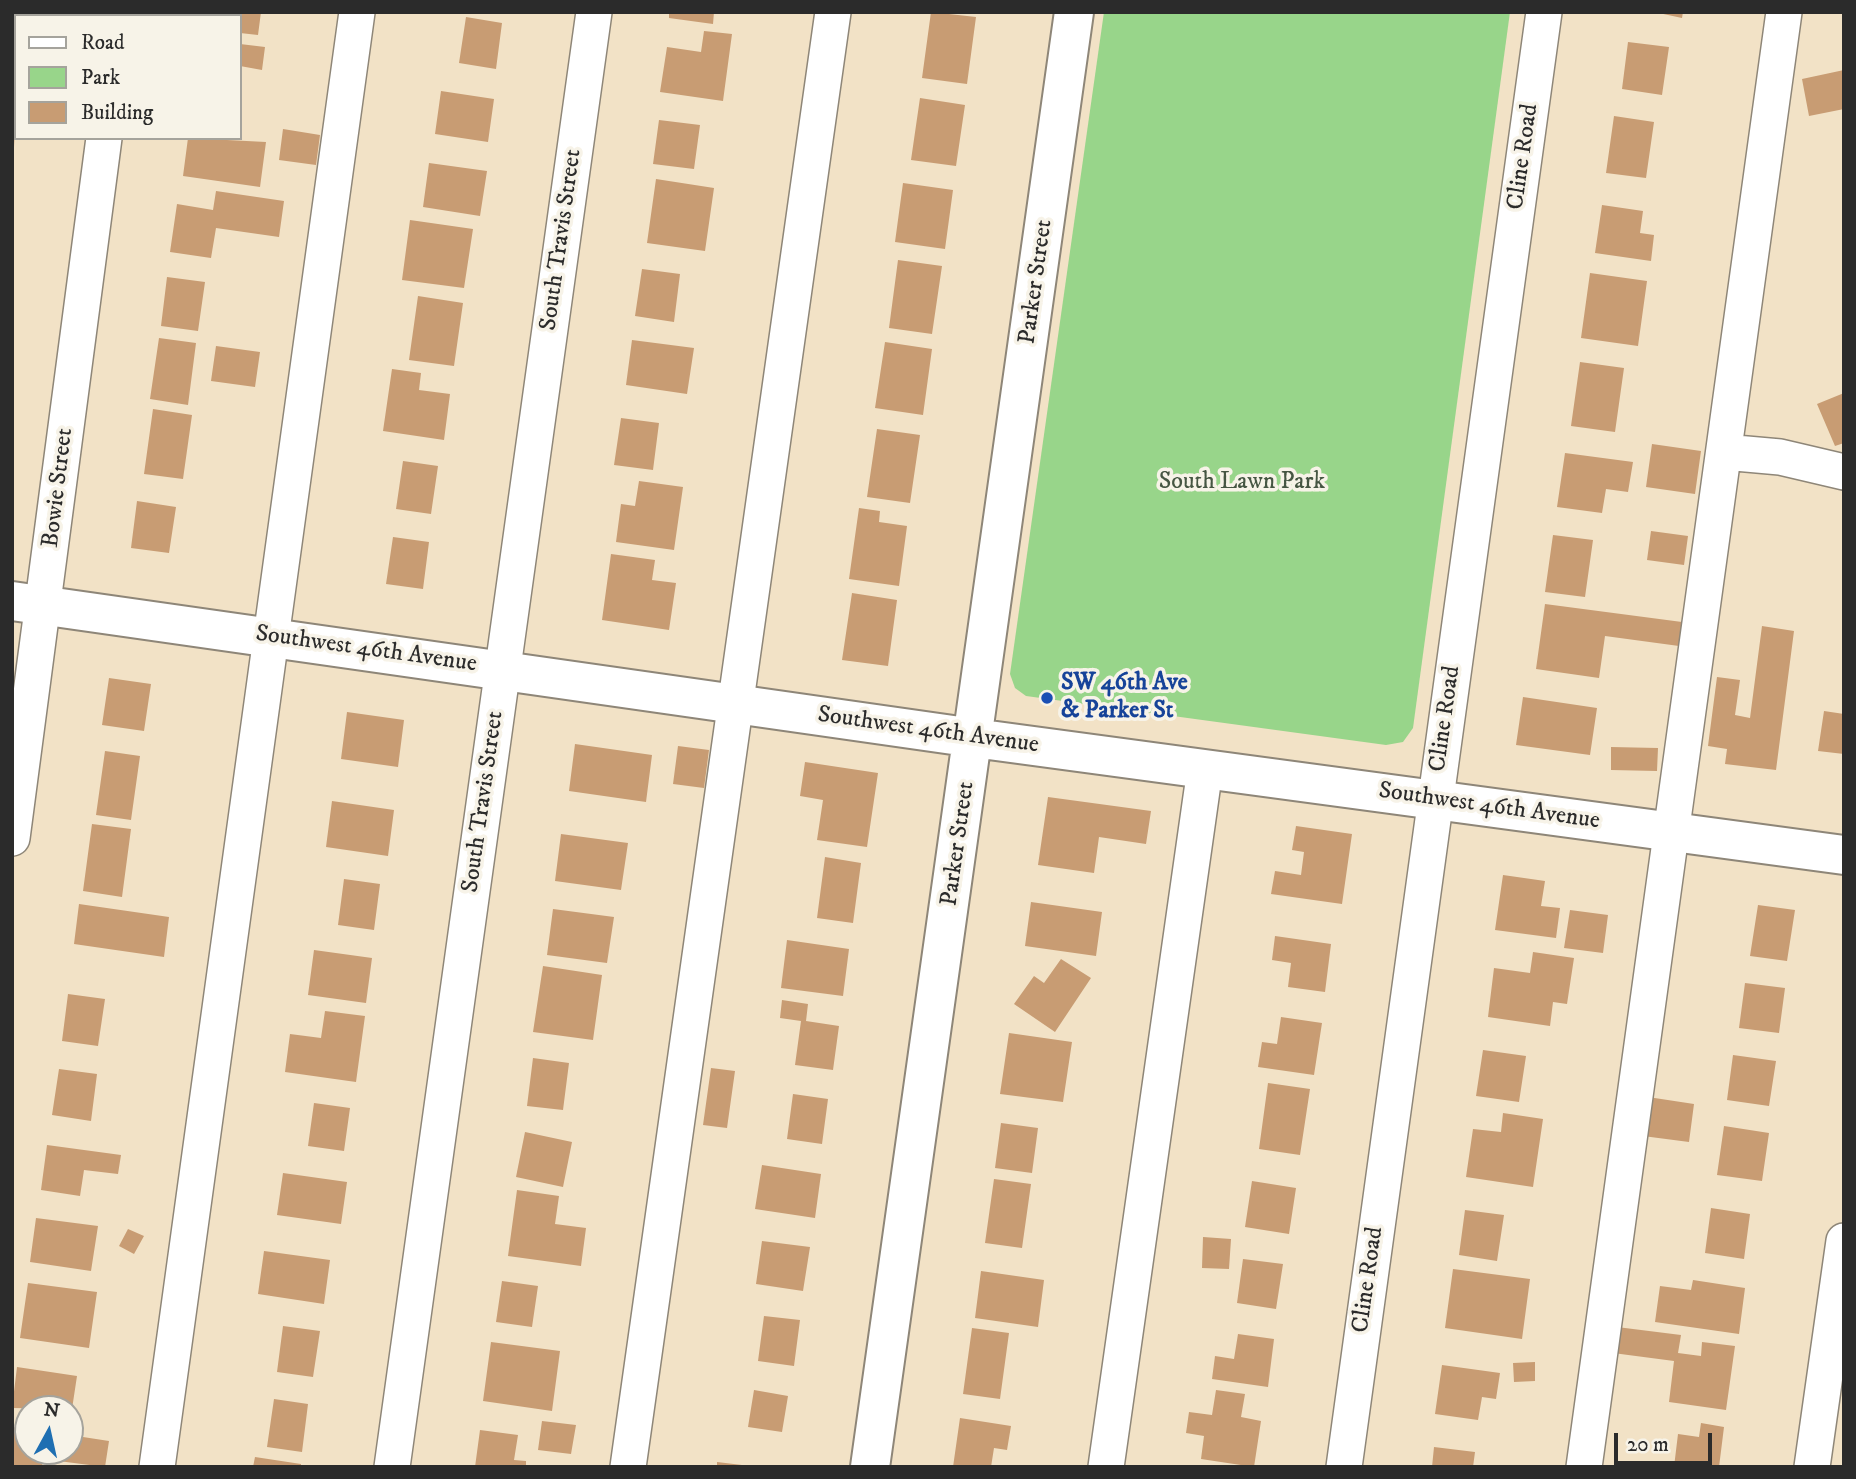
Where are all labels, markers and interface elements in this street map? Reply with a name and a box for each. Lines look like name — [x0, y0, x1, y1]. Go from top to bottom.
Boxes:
legend — [14, 14, 242, 140]
text: Road — [81, 30, 125, 56]
text: Park — [81, 65, 120, 91]
text: Building — [81, 100, 153, 126]
street label: Cline Road — [1502, 102, 1546, 212]
street label: South Travis Street — [535, 148, 589, 332]
street label: Parker Street — [1014, 218, 1060, 346]
street label: Bowie Street — [37, 427, 81, 549]
park label: South Lawn Park — [1159, 469, 1325, 497]
street label: Southwest 46th Avenue — [254, 620, 478, 680]
street label: Cline Road — [1424, 664, 1468, 774]
place label: SW 46th Ave & Parker St — [1061, 670, 1188, 726]
marker: SW 46th Ave & Parker St — [1039, 690, 1055, 706]
street label: Southwest 46th Avenue — [816, 701, 1040, 761]
street label: South Travis Street — [457, 710, 511, 894]
street label: Southwest 46th Avenue — [1377, 777, 1601, 837]
street label: Parker Street — [936, 780, 982, 908]
street label: Cline Road — [1347, 1225, 1391, 1335]
north arrow — [14, 1395, 84, 1465]
text: N — [42, 1398, 61, 1423]
scale bar — [1618, 1420, 1716, 1464]
text: 20 m — [1627, 1432, 1669, 1458]

